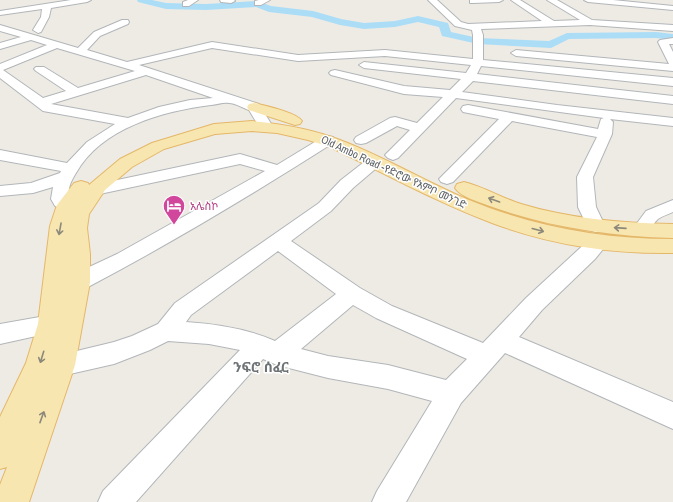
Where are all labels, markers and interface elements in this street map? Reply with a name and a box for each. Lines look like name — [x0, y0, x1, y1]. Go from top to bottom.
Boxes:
street label: Old Ambo Road -የድሮው የአምቦ መንገድ — [319, 132, 469, 212]
hotel icon: አሌስኮ — [161, 193, 187, 226]
one-way arrow — [487, 196, 500, 203]
place label: አሌስኮ — [190, 199, 218, 213]
one-way arrow — [55, 222, 63, 235]
one-way arrow — [614, 225, 627, 232]
one-way arrow — [531, 227, 544, 234]
one-way arrow — [38, 351, 45, 364]
district label: ንፍሮ ሰፈር — [233, 358, 289, 376]
one-way arrow — [39, 411, 47, 423]

